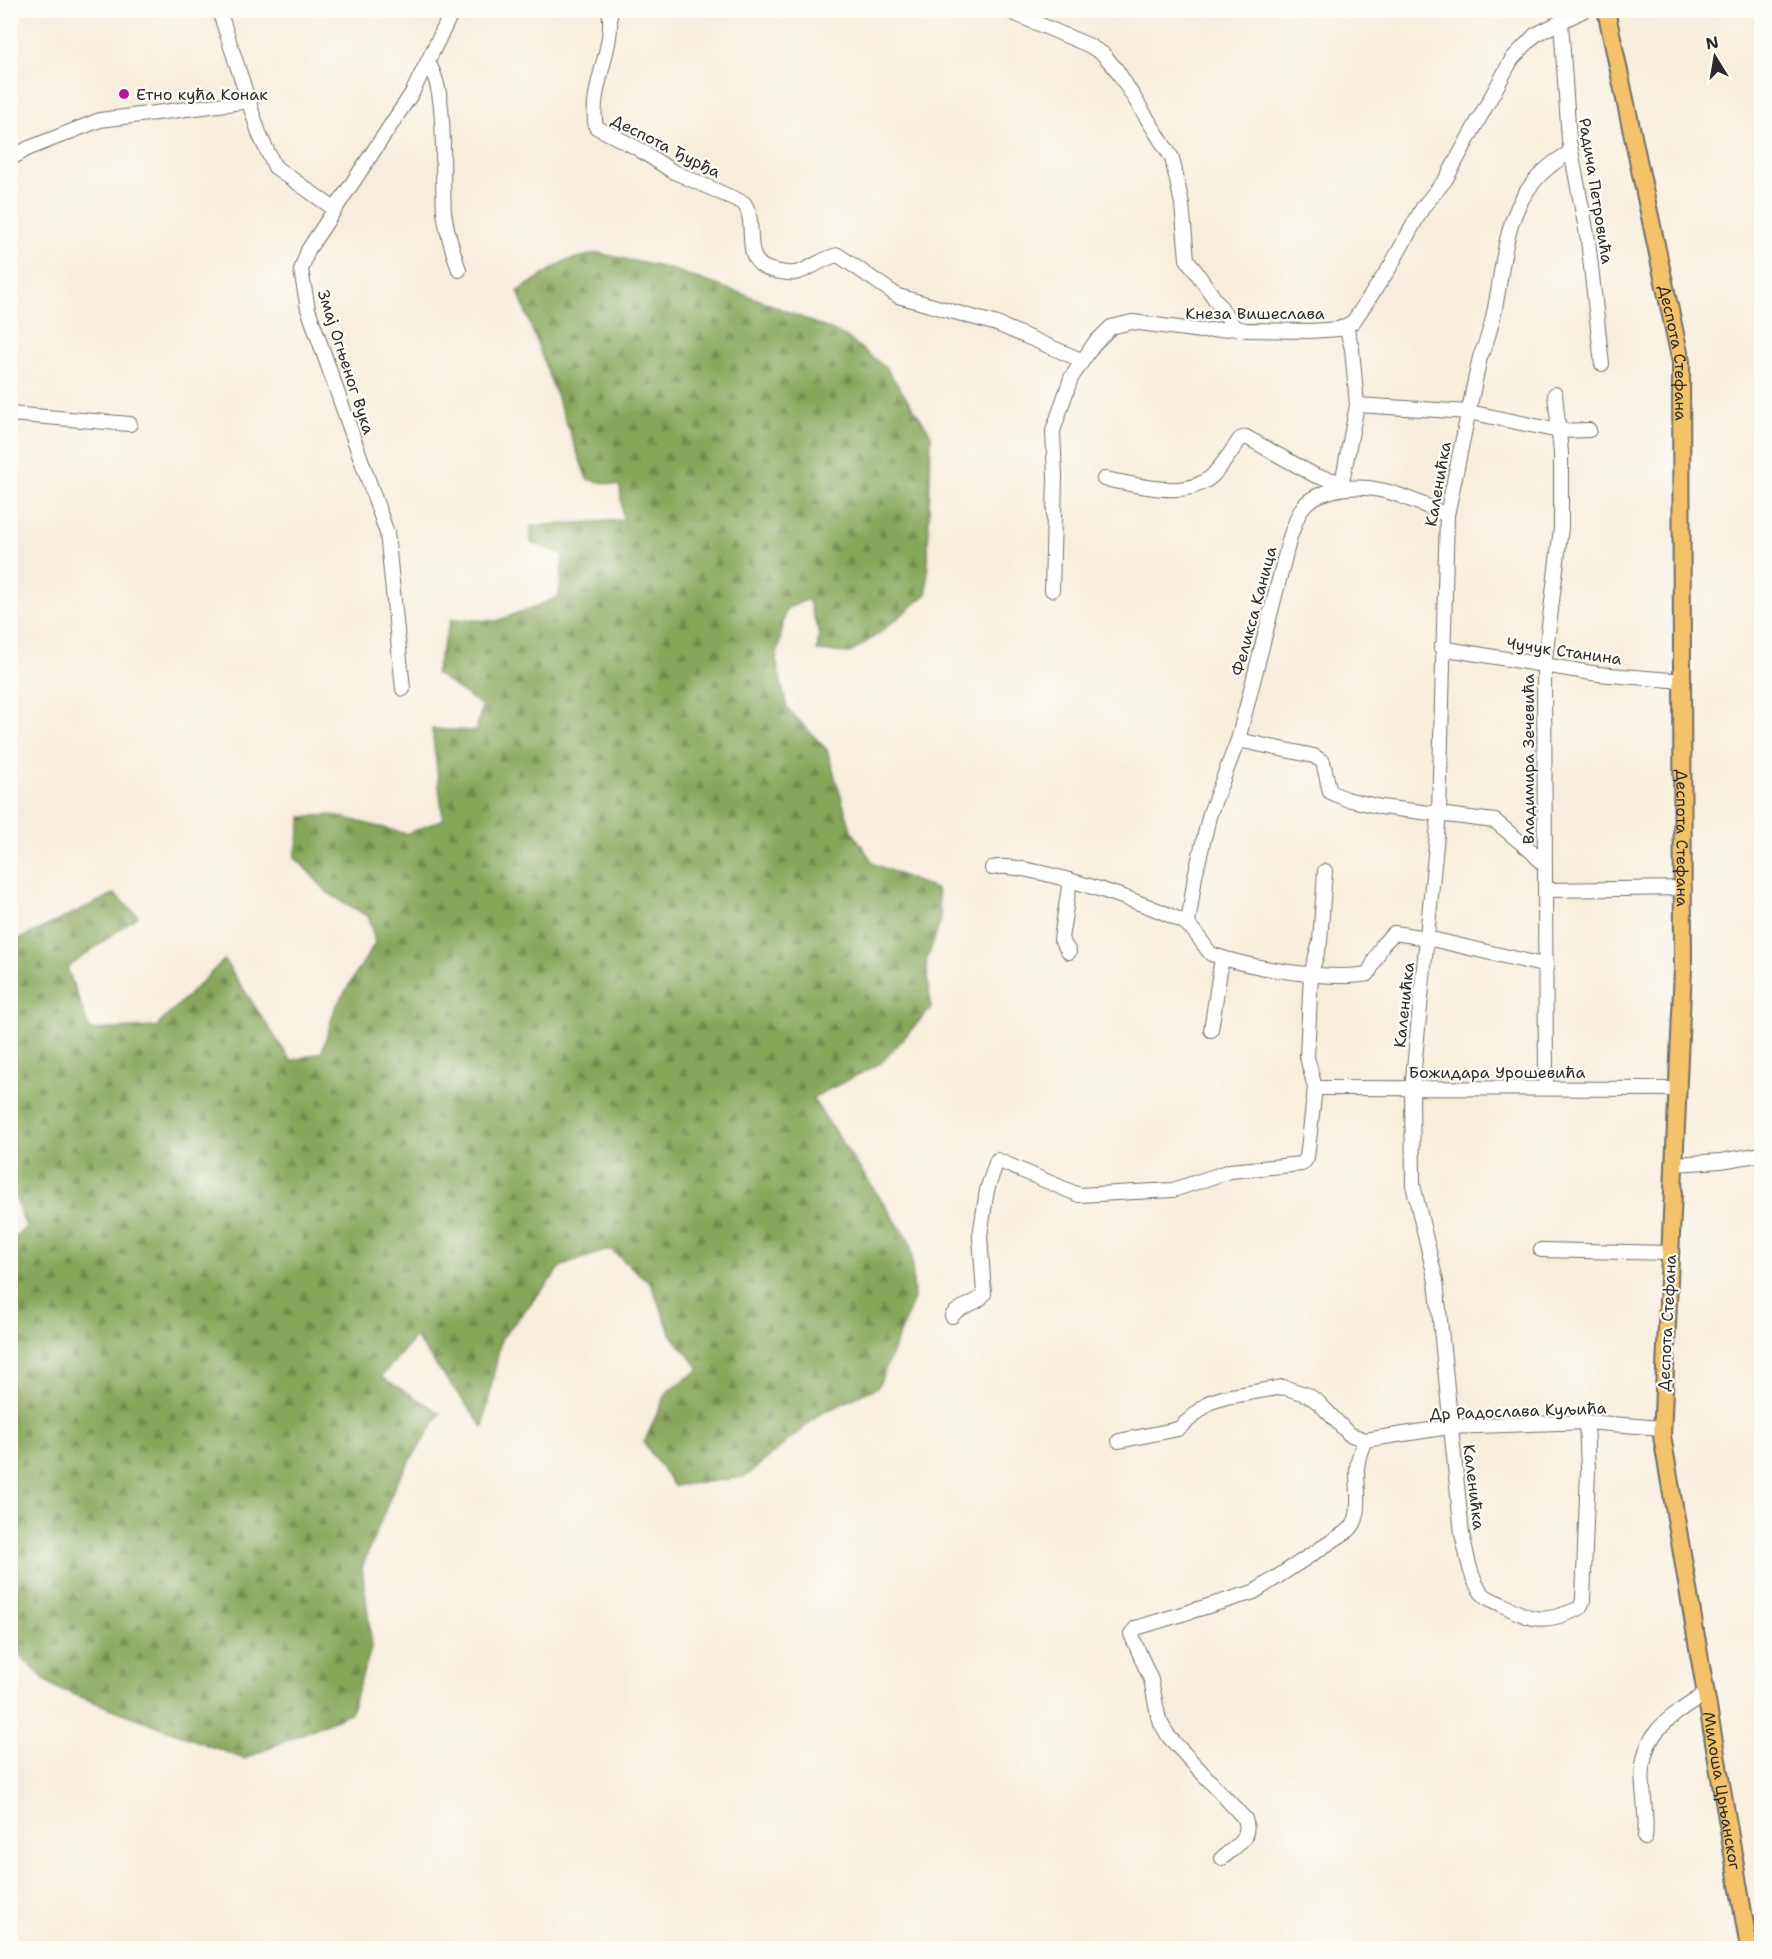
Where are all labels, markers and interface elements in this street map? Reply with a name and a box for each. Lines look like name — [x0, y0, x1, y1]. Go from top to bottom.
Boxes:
north arrow — [1685, 27, 1745, 87]
text: N — [1704, 31, 1720, 54]
place label: Етно кућа Конак — [136, 84, 268, 105]
marker: Етно кућа Конак — [117, 87, 131, 101]
street label: Деспота Ђурђа — [608, 109, 724, 183]
street label: Радича Петровића — [1574, 117, 1618, 266]
street label: Деспота Стефана — [1654, 283, 1692, 421]
street label: Змај Огњеног Вука — [313, 287, 379, 437]
street label: Кнеза Вишеслава — [1185, 303, 1325, 324]
street label: Каленићка — [1420, 440, 1456, 528]
street label: Феликса Каница — [1227, 544, 1281, 678]
street label: Чучук Станина — [1505, 633, 1623, 669]
street label: Владимира Зечевића — [1518, 674, 1539, 844]
street label: Деспота Стефана — [1672, 769, 1693, 907]
street label: Каленићка — [1389, 961, 1419, 1049]
street label: Божидара Урошевића — [1409, 1062, 1585, 1083]
street label: Деспота Стефана — [1653, 1254, 1681, 1392]
street label: Др Радослава Куљића — [1429, 1397, 1607, 1425]
street label: Каленићка — [1458, 1443, 1490, 1531]
street label: Милоша Црњанског — [1698, 1710, 1746, 1872]

